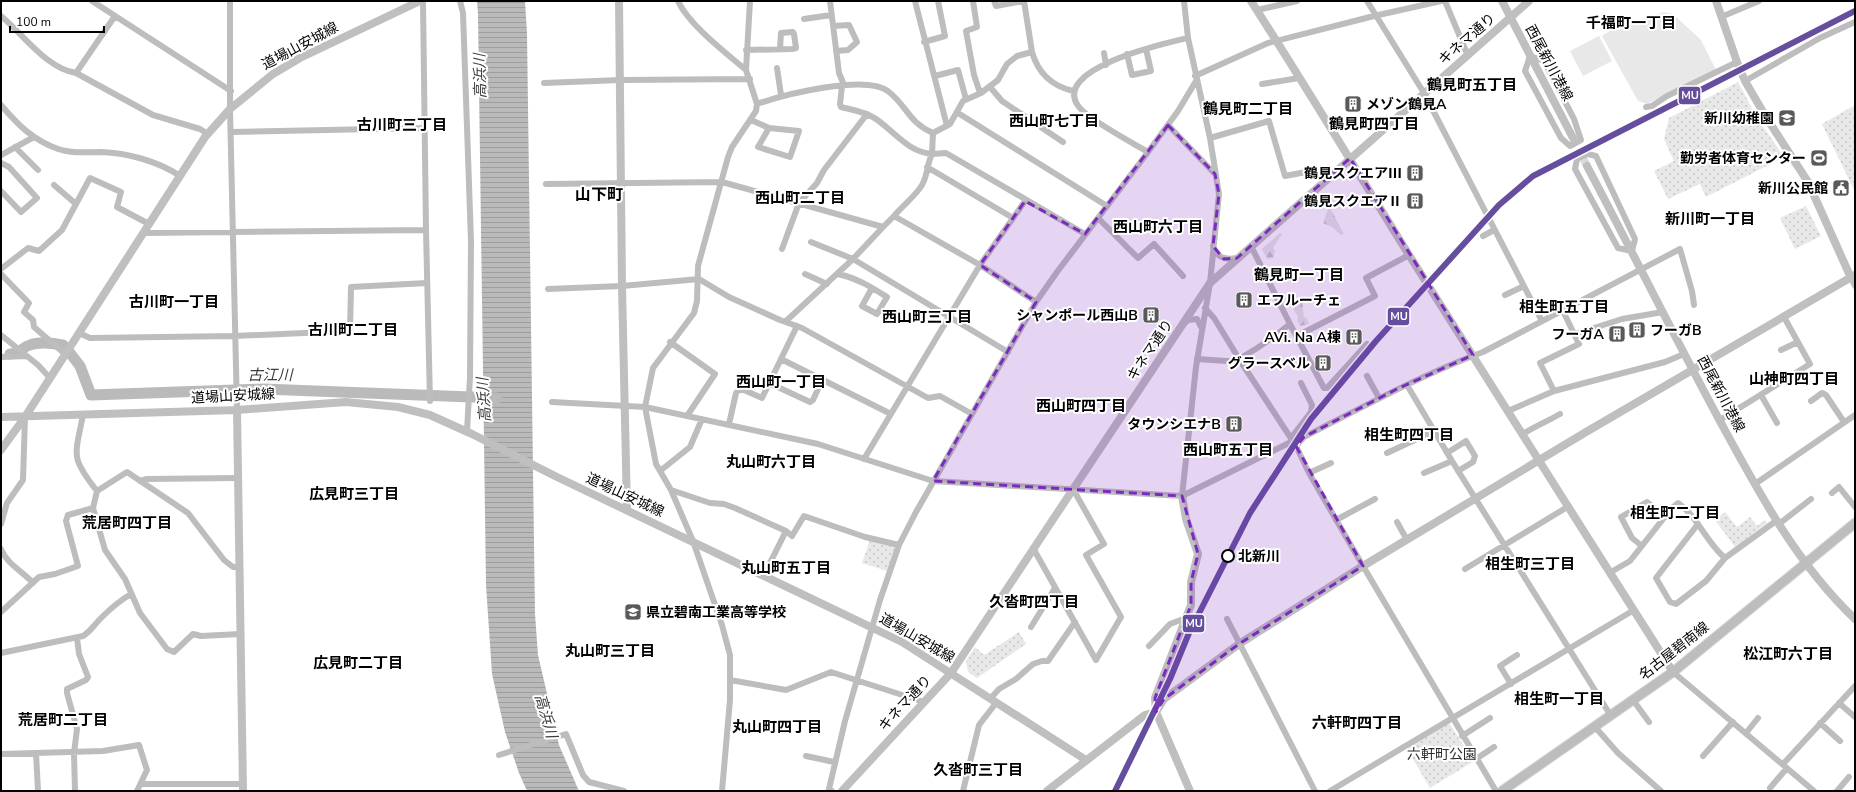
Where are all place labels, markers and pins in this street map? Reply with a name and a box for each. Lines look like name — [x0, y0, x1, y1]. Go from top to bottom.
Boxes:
building icon: メゾン鶴見A — [1343, 94, 1363, 114]
place label: メゾン鶴見A — [1366, 95, 1447, 114]
school or university icon: 新川幼稚園 — [1777, 108, 1797, 128]
place label: 新川幼稚園 — [1704, 109, 1774, 128]
sports icon: 勤労者体育センター — [1809, 148, 1829, 168]
place label: 勤労者体育センター — [1680, 149, 1806, 168]
building icon: 鶴見スクエアⅢ — [1405, 163, 1425, 183]
place label: 鶴見スクエアⅢ — [1304, 164, 1402, 183]
public building icon: 新川公民館 — [1831, 178, 1851, 198]
place label: 新川公民館 — [1758, 179, 1828, 198]
building icon: 鶴見スクエアⅡ — [1405, 191, 1425, 211]
place label: 鶴見スクエアⅡ — [1304, 192, 1402, 211]
building icon: エフルーチェ — [1234, 290, 1254, 310]
place label: エフルーチェ — [1257, 291, 1341, 310]
building icon: シャンポール西山B — [1141, 305, 1161, 325]
place label: シャンポール西山B — [1016, 306, 1138, 325]
building icon: フーガB — [1627, 320, 1647, 340]
place label: フーガB — [1650, 321, 1702, 340]
building icon: フーガA — [1607, 324, 1627, 344]
place label: フーガA — [1552, 325, 1605, 344]
building icon: AVi. Na A棟 — [1344, 327, 1364, 347]
place label: AVi. Na A棟 — [1264, 328, 1341, 347]
building icon: グラースベル — [1313, 353, 1333, 373]
place label: グラースベル — [1228, 354, 1310, 373]
building icon: タウンシエナB — [1224, 414, 1244, 434]
place label: タウンシエナB — [1127, 415, 1221, 434]
place label: 北新川 — [1238, 547, 1280, 566]
marker: 北新川 — [1221, 549, 1235, 563]
school or university icon: 県立碧南工業高等学校 — [623, 602, 643, 622]
place label: 県立碧南工業高等学校 — [646, 603, 786, 622]

